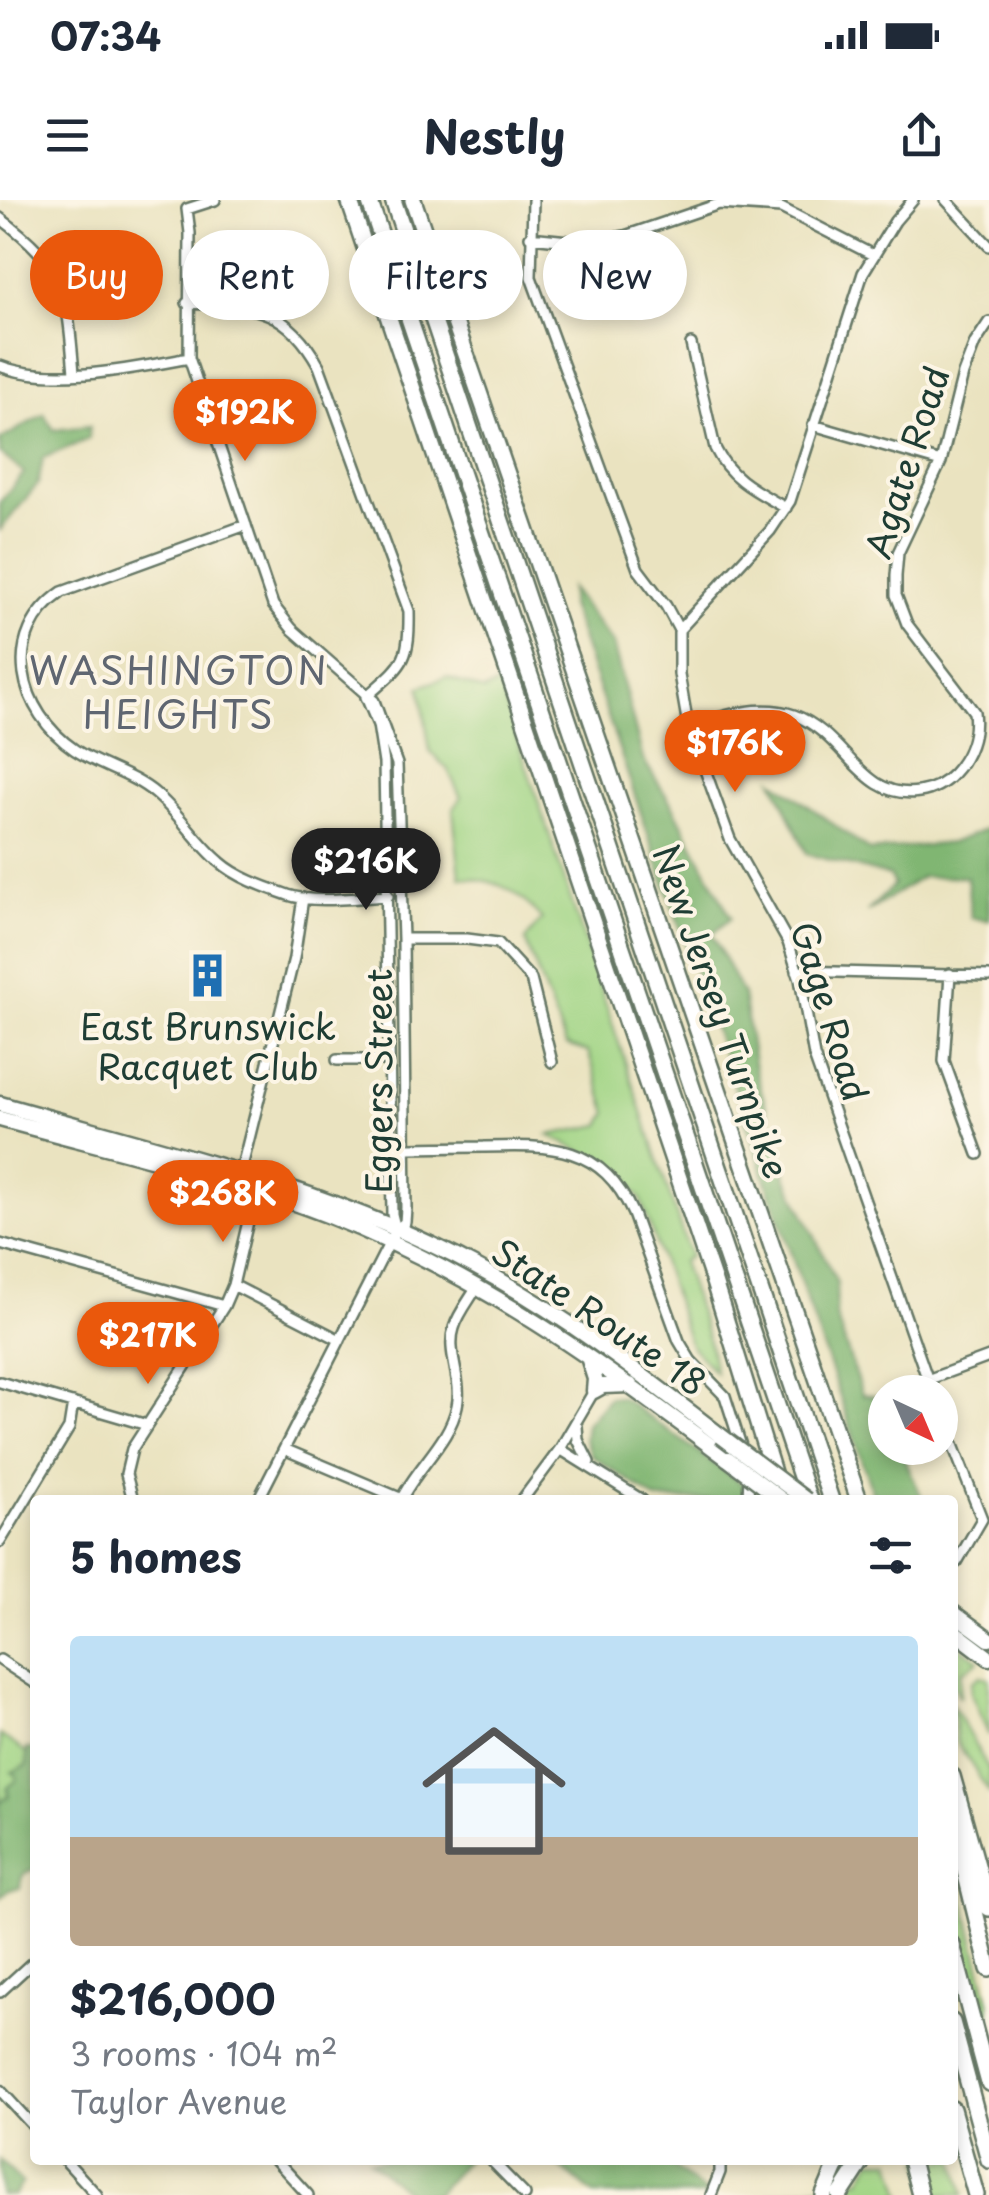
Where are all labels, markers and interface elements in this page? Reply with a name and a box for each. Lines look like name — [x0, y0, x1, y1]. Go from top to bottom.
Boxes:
text: 07:34 — [50, 7, 161, 64]
text: Nestly — [424, 101, 565, 169]
icon: menu — [40, 108, 95, 163]
icon: share — [894, 108, 949, 163]
chip: Buy — [30, 230, 163, 320]
chip: Rent — [183, 230, 329, 320]
chip: Filters — [349, 230, 523, 320]
chip: New — [543, 230, 687, 320]
street label: Agate Road — [850, 359, 962, 565]
pin: $192K — [175, 379, 315, 464]
text: $192K — [195, 387, 295, 435]
district label: WASHINGTON HEIGHTS — [29, 641, 329, 742]
pin: $176K — [665, 710, 805, 795]
text: $176K — [687, 718, 783, 766]
pin: $216K — [296, 828, 436, 913]
text: $216K — [314, 836, 418, 884]
street label: New Jersey Turnpike — [640, 837, 804, 1185]
street label: Gage Road — [779, 915, 883, 1107]
building icon: East Brunswick Racquet Club — [184, 951, 232, 999]
street label: Eggers Street — [351, 969, 404, 1193]
place label: East Brunswick Racquet Club — [80, 999, 336, 1092]
pin: $268K — [153, 1160, 293, 1245]
text: $268K — [169, 1168, 277, 1216]
street label: State Route 18 — [482, 1224, 718, 1408]
pin: $217K — [78, 1302, 218, 1387]
text: $217K — [99, 1310, 197, 1358]
north arrow — [868, 1375, 958, 1465]
map controls — [868, 1375, 958, 1465]
text: 5 homes — [70, 1524, 242, 1587]
icon: filters — [863, 1528, 918, 1583]
icon: home — [404, 1701, 584, 1881]
text: $216,000 — [70, 1966, 275, 2029]
text: 3 rooms · 104 m² — [70, 2029, 338, 2077]
text: Taylor Avenue — [70, 2077, 287, 2125]

